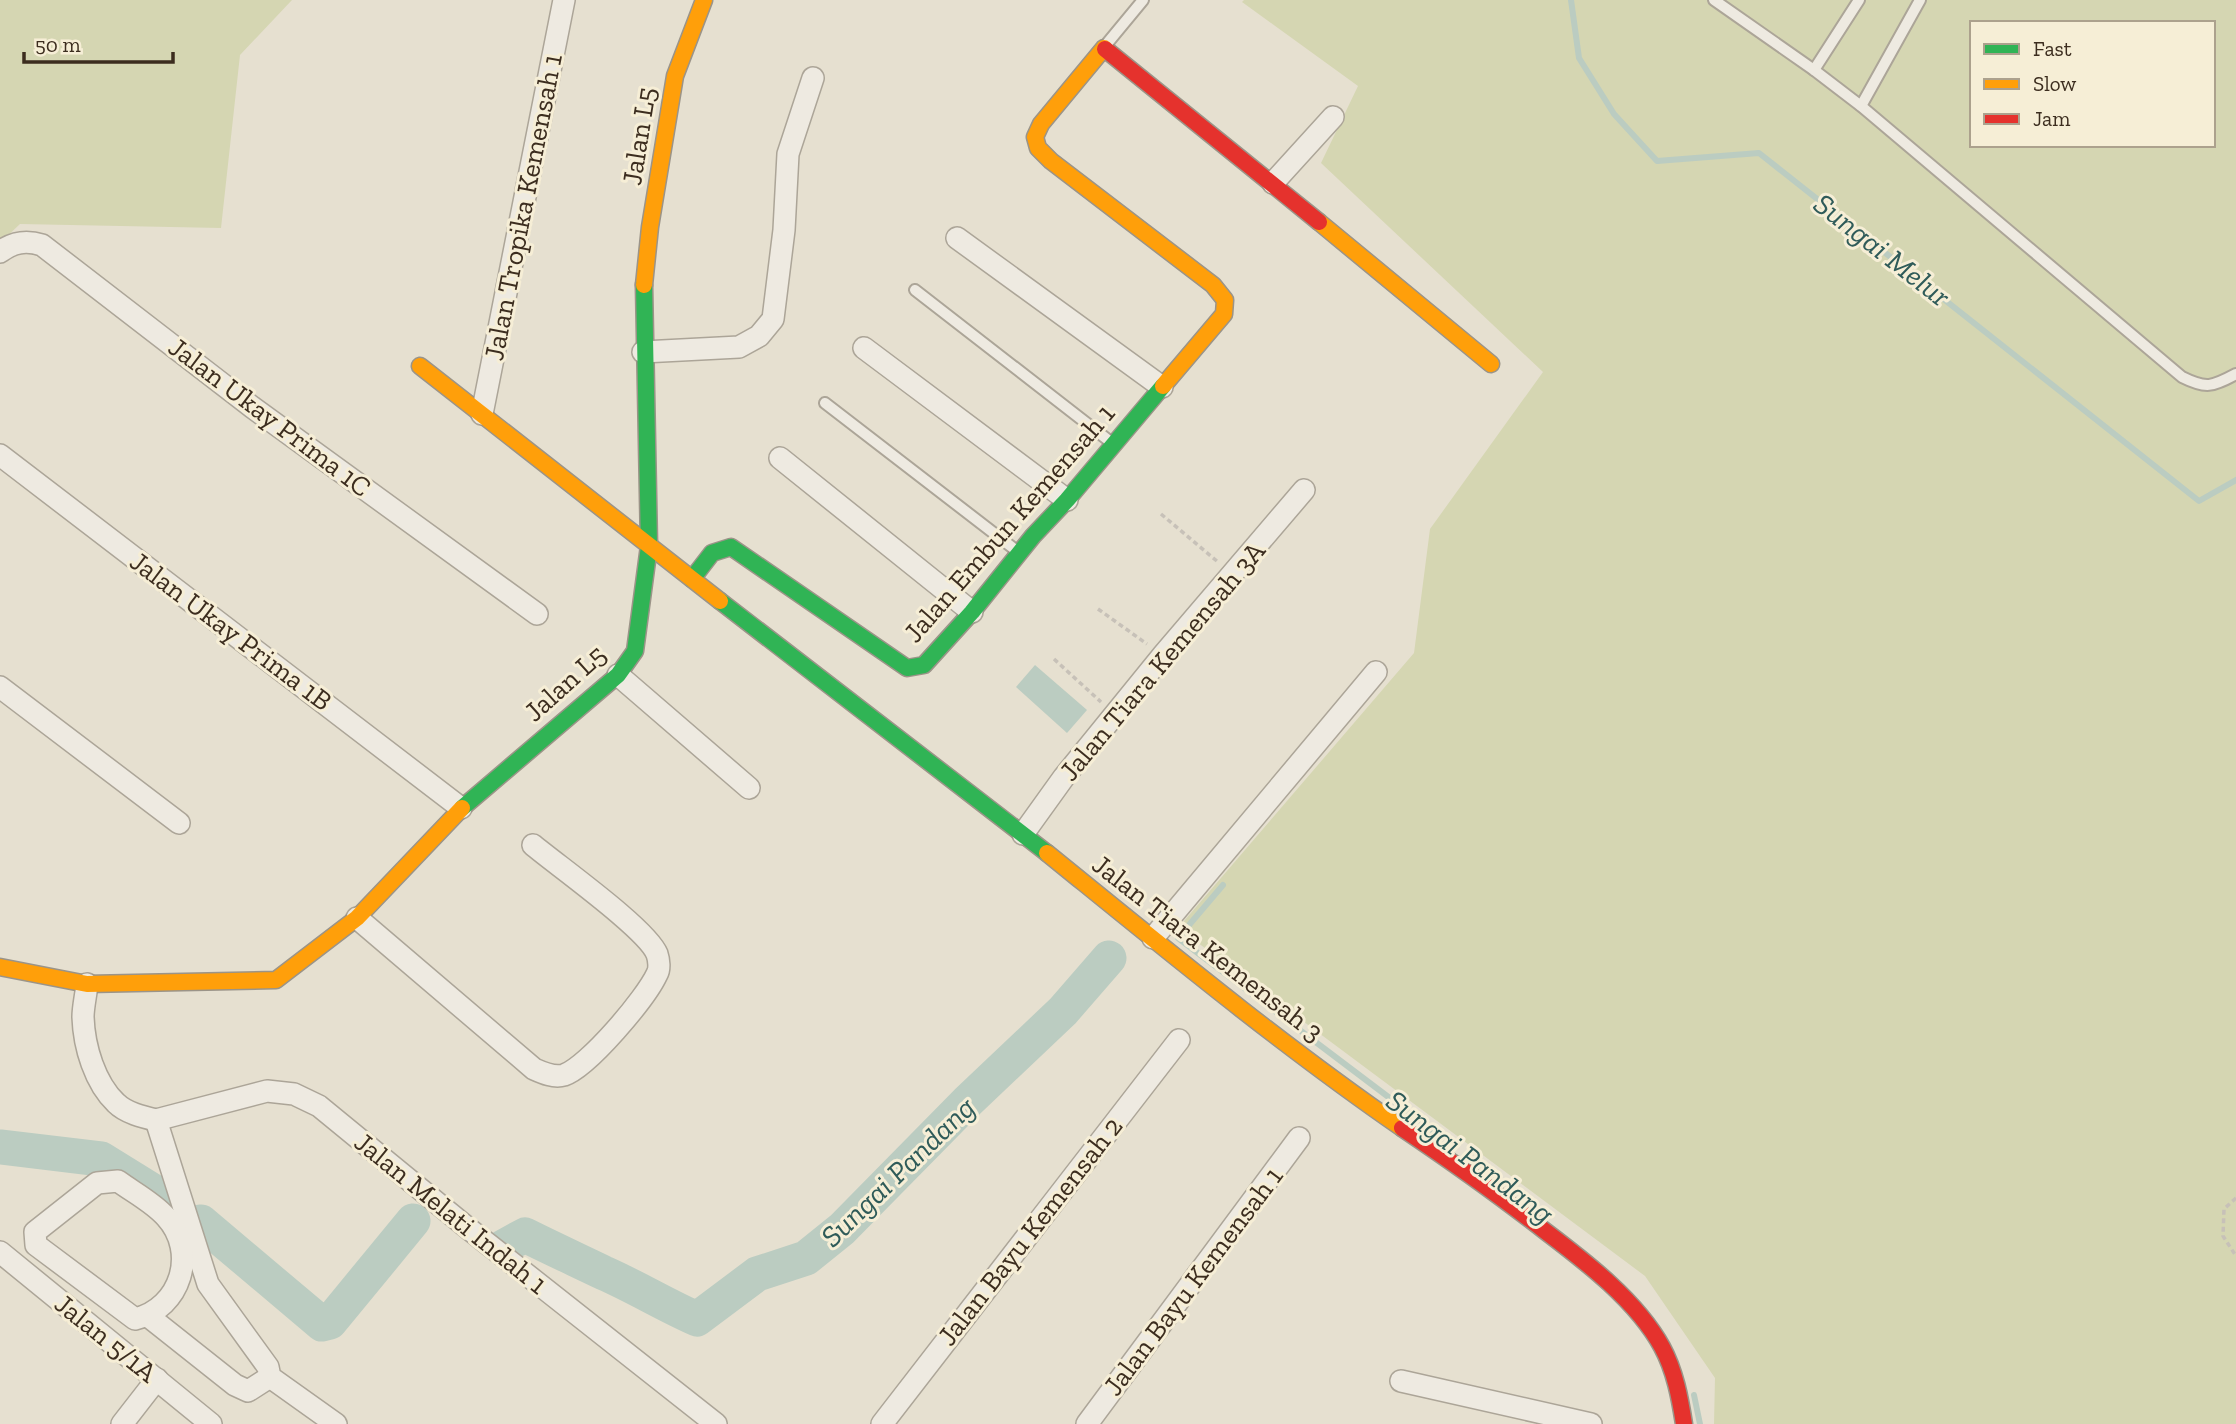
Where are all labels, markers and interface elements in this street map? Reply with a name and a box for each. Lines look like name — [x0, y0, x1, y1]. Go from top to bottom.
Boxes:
scale bar — [24, 21, 173, 65]
legend — [1970, 21, 2215, 147]
text: 50 m — [35, 32, 81, 57]
text: Fast — [2033, 36, 2072, 61]
street label: Jalan Tropika Kemensah 1 — [477, 51, 569, 363]
text: Slow — [2033, 71, 2076, 96]
street label: Jalan L5 — [615, 85, 663, 187]
text: Jam — [2033, 106, 2070, 131]
water label: Sungai Melur — [1807, 186, 1958, 315]
street label: Jalan Ukay Prima 1C — [162, 330, 378, 504]
street label: Jalan Embun Kemensah 1 — [897, 397, 1122, 649]
street label: Jalan Tiara Kemensah 3A — [1052, 534, 1272, 787]
street label: Jalan Ukay Prima 1B — [124, 544, 338, 718]
street label: Jalan L5 — [517, 638, 613, 728]
street label: Jalan Tiara Kemensah 3 — [1086, 848, 1330, 1048]
water label: Sungai Pandang — [1379, 1082, 1561, 1232]
water label: Sungai Pandang — [813, 1089, 983, 1255]
street label: Jalan Bayu Kemensah 2 — [930, 1110, 1130, 1352]
street label: Jalan Melati Indah 1 — [348, 1125, 554, 1301]
street label: Jalan Bayu Kemensah 1 — [1096, 1160, 1290, 1402]
street label: Jalan 5/1A — [48, 1287, 164, 1390]

